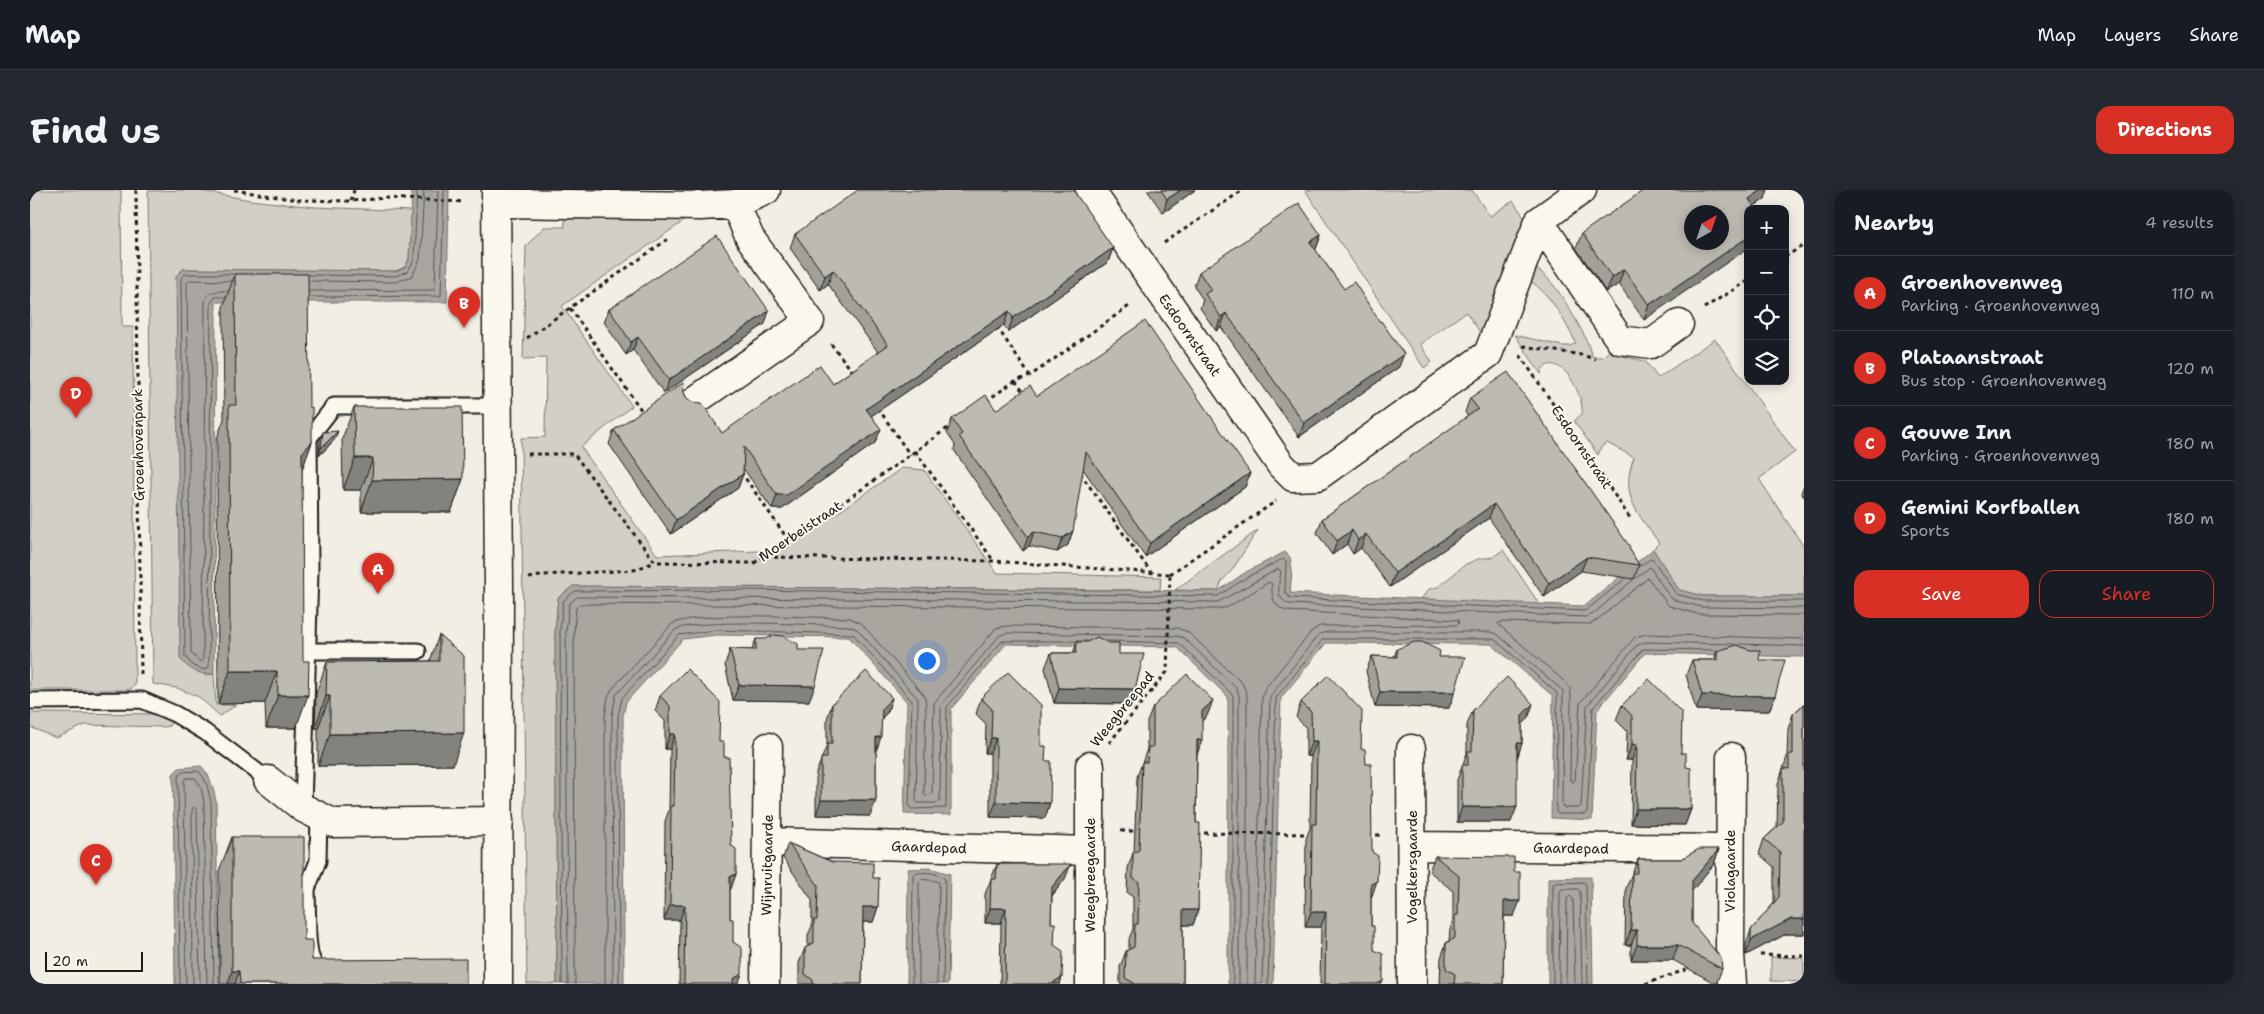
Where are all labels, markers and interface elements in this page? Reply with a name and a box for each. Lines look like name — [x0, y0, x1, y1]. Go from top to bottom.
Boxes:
text: Map — [25, 19, 81, 51]
text: Map — [2038, 23, 2076, 47]
text: Layers — [2104, 23, 2161, 47]
text: Share — [2189, 23, 2239, 47]
button: Directions — [2096, 106, 2234, 154]
text: Find us — [30, 107, 161, 154]
north arrow — [1684, 205, 1729, 250]
map controls — [1744, 205, 1789, 385]
button: + — [1744, 205, 1789, 250]
text: Nearby — [1854, 209, 1934, 237]
text: 4 results — [2145, 212, 2214, 233]
button: − — [1744, 250, 1789, 295]
text: Groenhovenweg — [1901, 270, 2063, 295]
text: A — [1864, 283, 1876, 304]
text: 110 m — [2171, 283, 2214, 304]
pin: B — [448, 287, 480, 328]
street label: Esdoornstraat — [1155, 290, 1225, 380]
button: locate — [1744, 295, 1789, 340]
text: Parking · Groenhovenweg — [1901, 295, 2100, 316]
button: layers — [1744, 340, 1789, 385]
text: Plataanstraat — [1901, 345, 2044, 370]
text: B — [1865, 358, 1875, 379]
text: 120 m — [2167, 358, 2214, 379]
text: Bus stop · Groenhovenweg — [1901, 370, 2107, 391]
pin: D — [60, 377, 92, 418]
street label: Groenhovenpark — [128, 389, 148, 501]
street label: Esdoornstraat — [1547, 402, 1617, 492]
text: Gouwe Inn — [1901, 420, 2011, 445]
text: C — [1865, 433, 1875, 454]
text: 180 m — [2166, 433, 2214, 454]
text: Parking · Groenhovenweg — [1901, 445, 2100, 466]
text: Gemini Korfballen — [1901, 495, 2080, 520]
street label: Moerbeistraat — [755, 496, 845, 566]
text: D — [1864, 508, 1876, 529]
text: 180 m — [2166, 508, 2214, 529]
text: Sports — [1901, 520, 1950, 541]
pin: A — [362, 553, 394, 594]
button: Save — [1854, 570, 2029, 618]
button: Share — [2039, 570, 2214, 618]
your location — [914, 648, 940, 674]
street label: Weegbreepad — [1086, 668, 1158, 750]
street label: Vogelkersgaarde — [1403, 810, 1421, 924]
street label: Wijnruitgaarde — [757, 814, 777, 916]
street label: Weegbreegaarde — [1081, 817, 1099, 932]
street label: Violagaarde — [1721, 830, 1739, 912]
street label: Gaardepad — [891, 837, 967, 857]
street label: Gaardepad — [1533, 838, 1609, 858]
pin: C — [80, 844, 112, 885]
scale bar — [45, 949, 142, 972]
text: 20 m — [52, 952, 88, 970]

